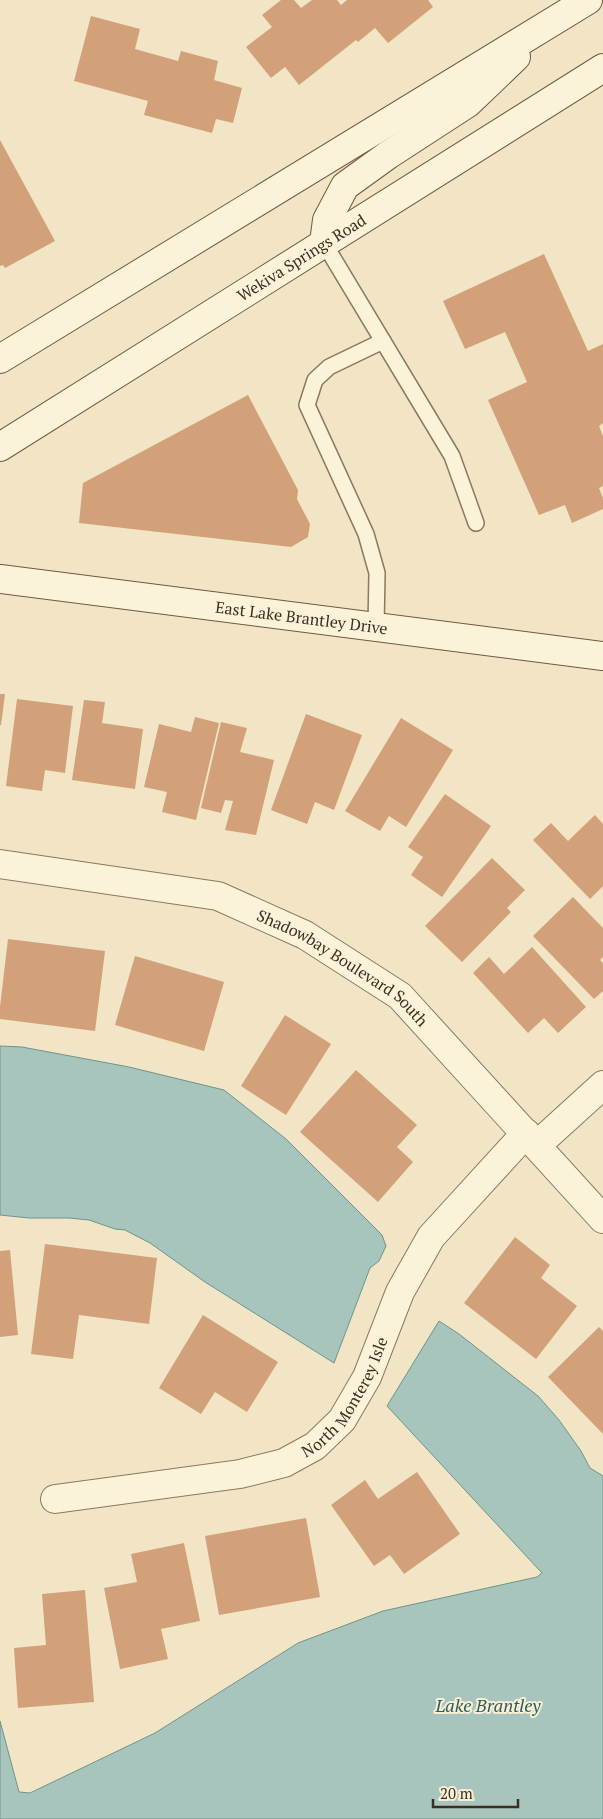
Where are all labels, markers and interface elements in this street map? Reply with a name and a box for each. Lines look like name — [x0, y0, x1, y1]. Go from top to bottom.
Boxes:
street label: Wekiva Springs Road — [233, 209, 370, 306]
street label: East Lake Brantley Drive — [214, 596, 389, 639]
street label: Shadowbay Boulevard South — [253, 904, 434, 1031]
street label: North Monterey Isle — [297, 1334, 393, 1462]
water label: Lake Brantley — [434, 1693, 541, 1717]
scale bar — [433, 1776, 518, 1808]
text: 20 m — [440, 1783, 473, 1803]

